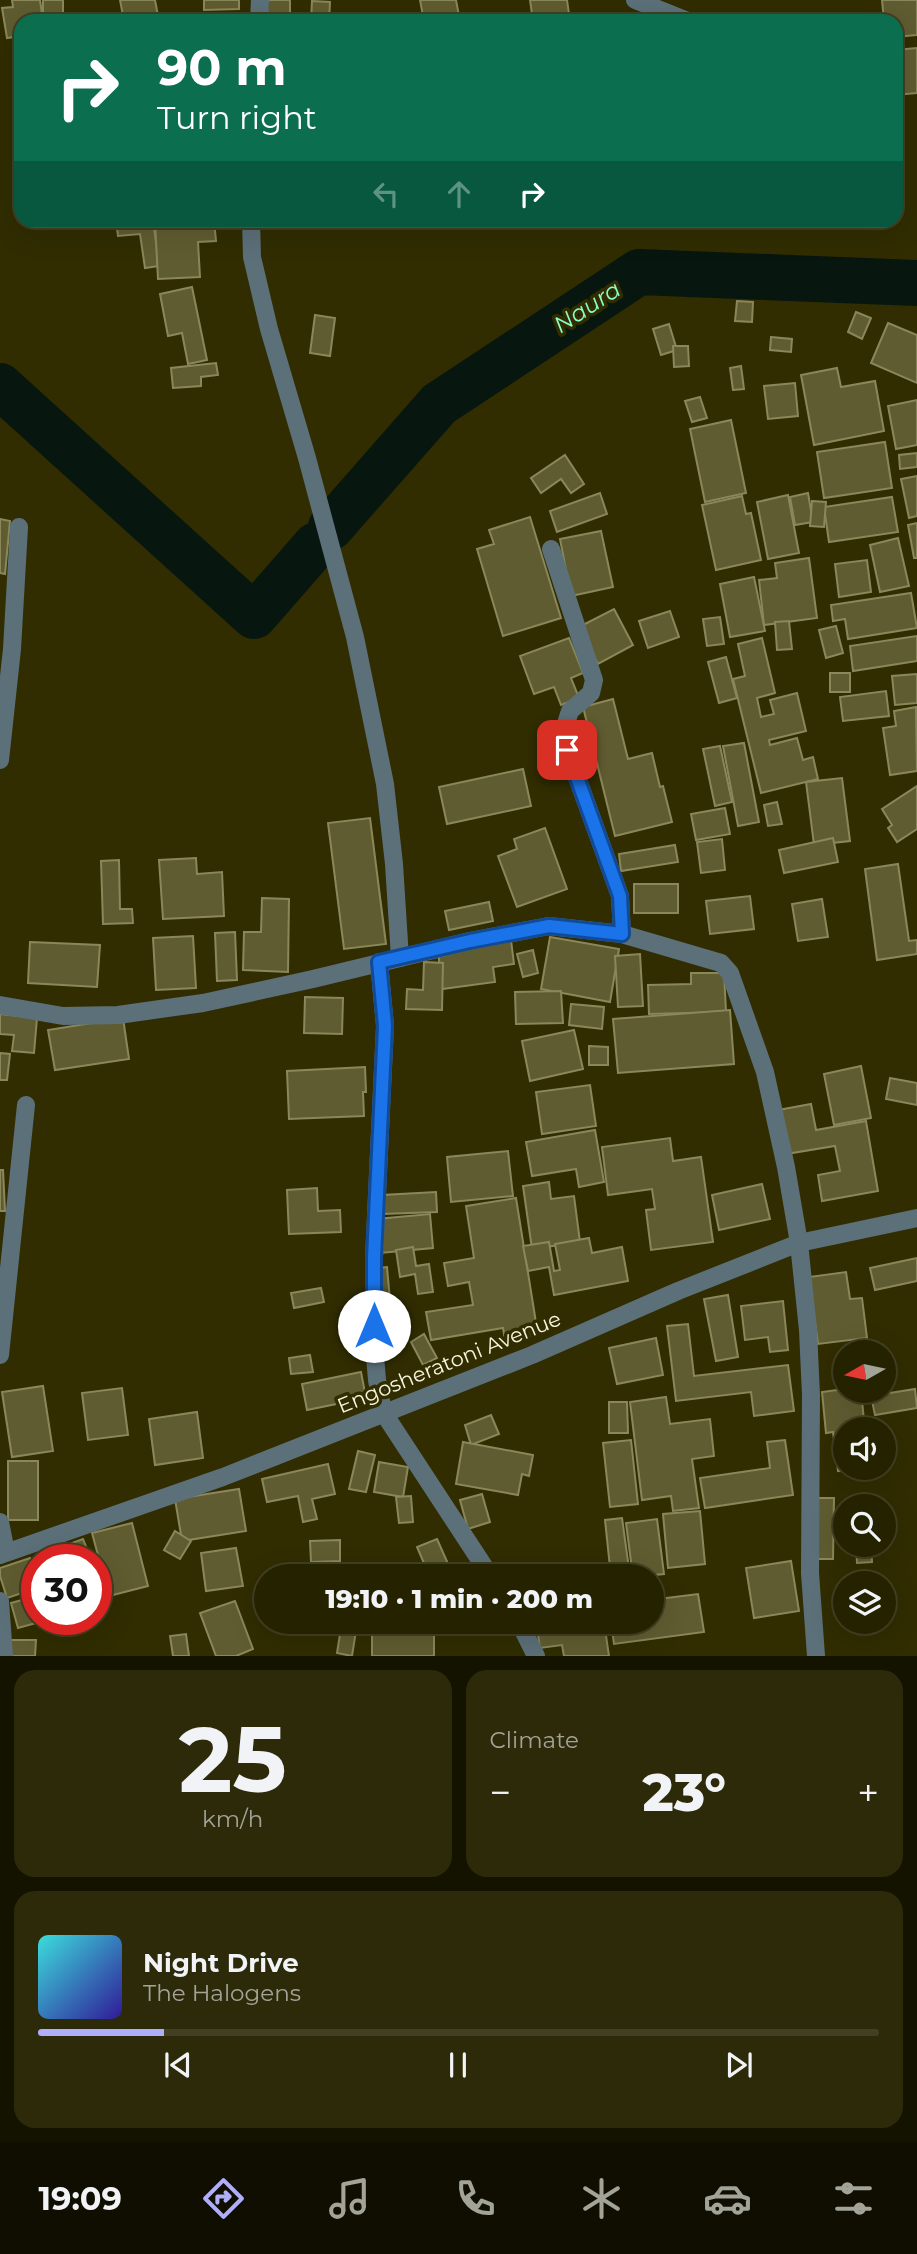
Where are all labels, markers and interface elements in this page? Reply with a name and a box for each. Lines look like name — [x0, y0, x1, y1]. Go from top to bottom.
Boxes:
text: 90 m — [157, 38, 287, 97]
icon: right — [42, 42, 133, 133]
text: Turn right — [157, 98, 317, 137]
icon: left — [367, 175, 405, 213]
icon: ahead — [440, 175, 478, 213]
icon: right — [513, 175, 551, 213]
water label: Naura — [548, 275, 626, 339]
pin — [537, 720, 597, 780]
icon: arrive — [548, 731, 586, 769]
position arrow — [337, 1289, 411, 1363]
street label: Engosheratoni Avenue — [334, 1306, 564, 1418]
north arrow — [833, 1340, 896, 1404]
map controls — [833, 1340, 896, 1634]
button: sound — [833, 1417, 896, 1480]
button: search — [833, 1494, 896, 1557]
speed limit sign: 30 — [21, 1544, 112, 1635]
button: layers — [833, 1571, 896, 1634]
text: 19:10 · 1 min · 200 m — [325, 1583, 593, 1615]
text: 25 — [179, 1704, 287, 1815]
text: Climate — [490, 1726, 579, 1754]
text: 23° — [643, 1761, 726, 1824]
text: − — [490, 1769, 511, 1816]
text: + — [857, 1769, 879, 1816]
text: km/h — [202, 1805, 263, 1833]
text: Night Drive — [143, 1947, 299, 1979]
text: The Halogens — [143, 1979, 301, 2007]
icon: previous — [159, 2046, 197, 2084]
icon: pause — [439, 2046, 477, 2084]
icon: next — [720, 2046, 758, 2084]
icon: directions — [199, 2174, 248, 2223]
icon: music — [325, 2174, 374, 2223]
icon: phone — [451, 2174, 500, 2223]
icon: climate — [577, 2174, 626, 2223]
icon: car — [703, 2174, 752, 2223]
icon: filters — [829, 2174, 878, 2223]
text: 19:09 — [39, 2179, 122, 2218]

